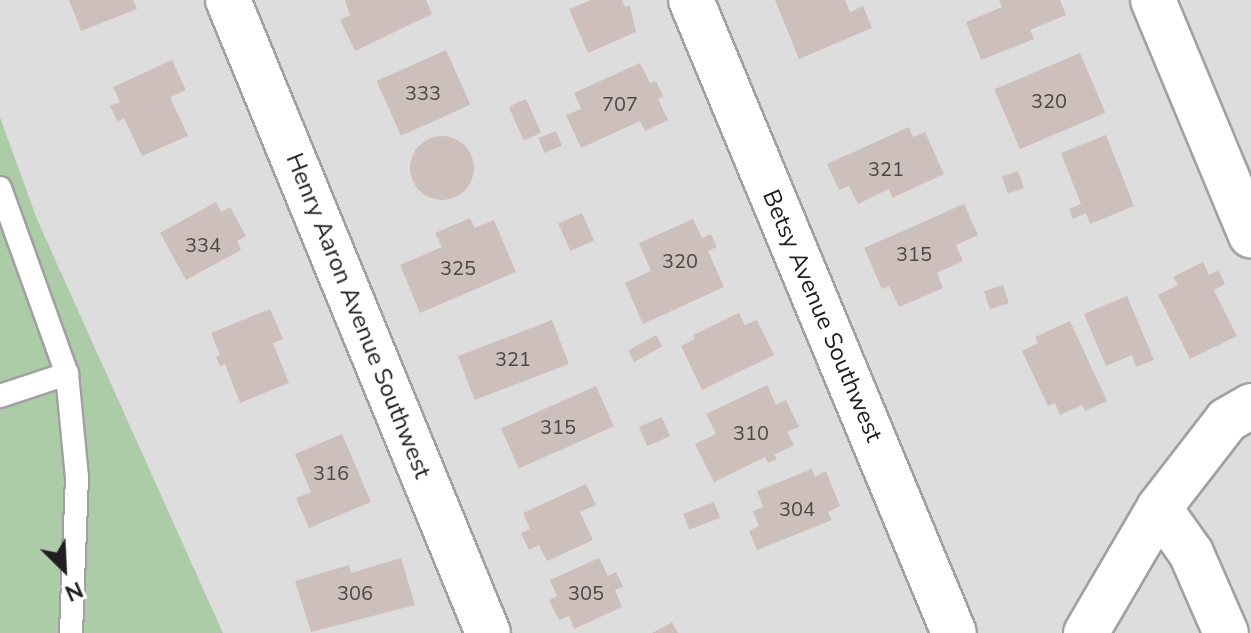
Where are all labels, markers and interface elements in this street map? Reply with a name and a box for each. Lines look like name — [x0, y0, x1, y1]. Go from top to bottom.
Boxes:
house number: 333 — [405, 81, 441, 105]
house number: 320 — [1031, 89, 1067, 113]
house number: 707 — [602, 92, 638, 116]
street label: Henry Aaron Avenue Southwest — [279, 149, 437, 483]
house number: 321 — [868, 157, 904, 181]
street label: Betsy Avenue Southwest — [756, 186, 888, 446]
house number: 334 — [185, 233, 221, 257]
house number: 315 — [896, 242, 932, 266]
house number: 320 — [662, 249, 698, 273]
house number: 325 — [440, 256, 476, 280]
house number: 321 — [495, 347, 531, 371]
house number: 315 — [540, 415, 576, 439]
house number: 310 — [733, 421, 769, 445]
house number: 316 — [313, 461, 349, 485]
house number: 304 — [779, 497, 815, 521]
north arrow — [24, 529, 104, 609]
text: N — [60, 574, 87, 608]
house number: 306 — [337, 581, 373, 605]
house number: 305 — [568, 581, 604, 605]

